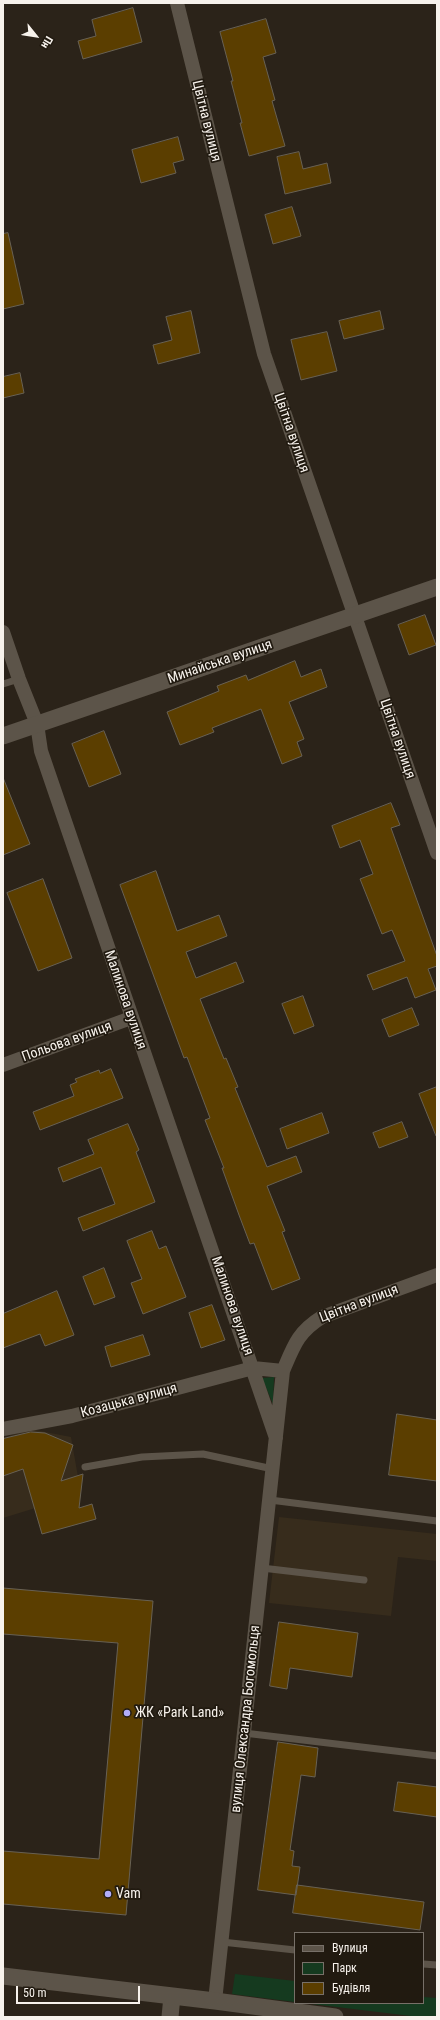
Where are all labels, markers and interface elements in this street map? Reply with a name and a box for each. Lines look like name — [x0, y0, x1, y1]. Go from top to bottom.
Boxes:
north arrow — [16, 16, 56, 56]
text: Пн — [38, 34, 56, 51]
street label: Цвітна вулиця — [188, 79, 224, 163]
street label: Цвітна вулиця — [270, 391, 312, 475]
street label: Минайська вулиця — [166, 636, 274, 688]
street label: Цвітна вулиця — [376, 697, 418, 781]
street label: Малинова вулиця — [100, 948, 150, 1052]
street label: Польова вулиця — [20, 1018, 114, 1066]
street label: Малинова вулиця — [207, 1254, 257, 1358]
street label: Цвітна вулиця — [317, 1281, 401, 1327]
street label: Козацька вулиця — [79, 1380, 179, 1422]
street label: вулиця Олександра Богомольця — [228, 1624, 264, 1814]
place label: ЖК «Park Land» — [135, 1705, 224, 1721]
marker: ЖК «Park Land» — [122, 1708, 132, 1718]
place label: Vam — [116, 1886, 141, 1902]
marker: Vam — [103, 1889, 113, 1899]
legend — [294, 1932, 424, 2004]
text: Вулиця — [332, 1941, 368, 1955]
text: Парк — [332, 1961, 357, 1975]
scale bar — [18, 1978, 142, 2004]
text: Будівля — [332, 1981, 370, 1995]
text: 50 m — [23, 1986, 47, 2000]

